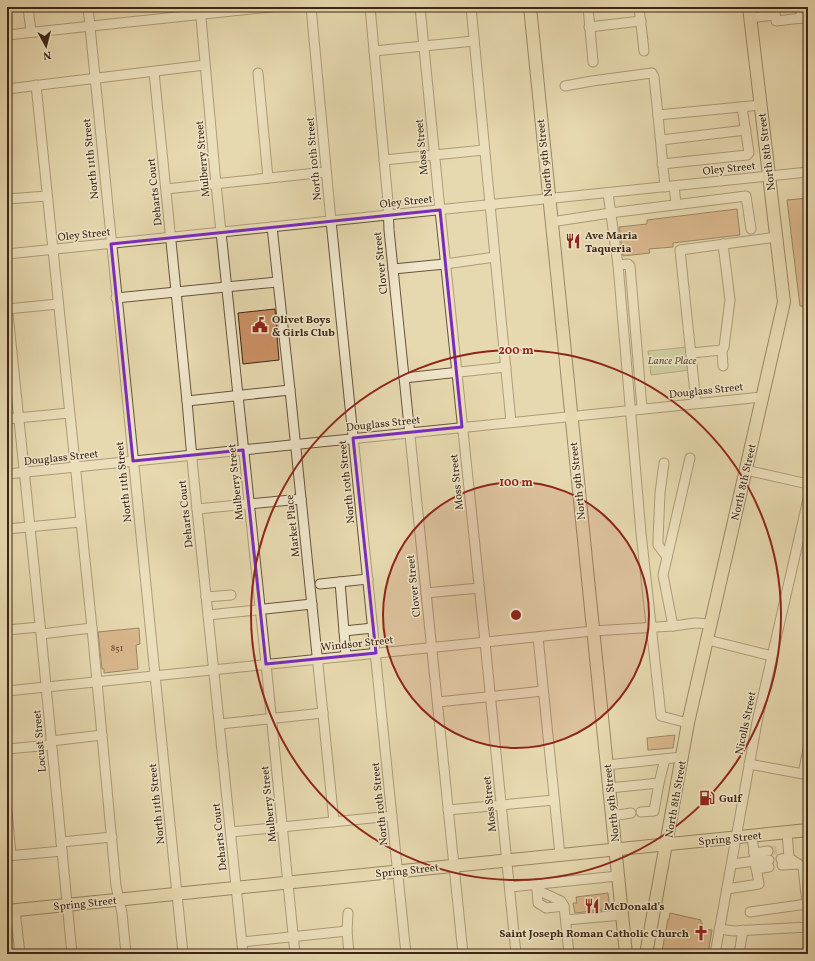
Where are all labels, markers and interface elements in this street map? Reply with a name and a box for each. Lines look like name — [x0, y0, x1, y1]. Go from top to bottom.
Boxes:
north arrow — [26, 26, 66, 66]
text: N — [42, 47, 52, 62]
street label: North 8th Street — [755, 112, 780, 192]
street label: North 10th Street — [303, 116, 326, 201]
street label: North 11th Street — [80, 118, 103, 200]
street label: Moss Street — [413, 118, 432, 176]
street label: North 9th Street — [534, 118, 557, 198]
street label: Mulberry Street — [193, 120, 214, 198]
street label: Deharts Court — [144, 157, 167, 227]
street label: Oley Street — [702, 159, 756, 180]
street label: Oley Street — [379, 192, 433, 213]
street label: Oley Street — [57, 225, 111, 246]
place label: Ave Maria Taqueria — [585, 229, 638, 257]
street label: Clover Street — [371, 231, 392, 295]
restaurant icon: Ave Maria Taqueria — [564, 232, 582, 250]
place label: Olivet Boys & Girls Club — [272, 313, 335, 341]
public building icon: Olivet Boys & Girls Club — [251, 316, 269, 334]
text: 200 m — [498, 343, 534, 359]
park label: Lance Place — [647, 354, 697, 369]
street label: Douglass Street — [668, 380, 744, 403]
street label: Douglass Street — [345, 413, 421, 436]
street label: North 10th Street — [336, 439, 359, 524]
street label: North 11th Street — [113, 441, 136, 523]
street label: North 9th Street — [567, 441, 590, 521]
street label: North 8th Street — [728, 442, 761, 522]
street label: Mulberry Street — [225, 443, 248, 521]
street label: Douglass Street — [23, 447, 99, 470]
street label: Moss Street — [447, 453, 468, 511]
text: 100 m — [499, 475, 533, 491]
street label: Deharts Court — [175, 479, 198, 549]
street label: Market Place — [283, 494, 304, 558]
street label: Clover Street — [404, 554, 425, 618]
centre of rings — [509, 608, 523, 622]
street label: Windsor Street — [320, 633, 394, 656]
house number: 851 — [111, 642, 123, 655]
street label: Nicolls Street — [732, 690, 761, 756]
street label: Locust Street — [30, 709, 51, 773]
street label: North 8th Street — [662, 759, 691, 839]
street label: North 10th Street — [369, 761, 392, 846]
street label: North 11th Street — [146, 763, 169, 845]
street label: North 9th Street — [601, 763, 624, 843]
street label: Mulberry Street — [258, 765, 281, 843]
street label: Moss Street — [480, 775, 501, 833]
fuel station icon: Gulf — [698, 789, 716, 807]
place label: Gulf — [719, 792, 743, 807]
street label: Deharts Court — [209, 802, 232, 872]
street label: Spring Street — [698, 829, 763, 850]
street label: Spring Street — [375, 861, 440, 882]
street label: Spring Street — [53, 894, 118, 915]
restaurant icon: McDonald's — [583, 897, 601, 915]
place label: McDonald's — [604, 900, 665, 915]
church icon: Saint Joseph Roman Catholic Church — [692, 924, 710, 942]
place label: Saint Joseph Roman Catholic Church — [499, 927, 689, 942]

